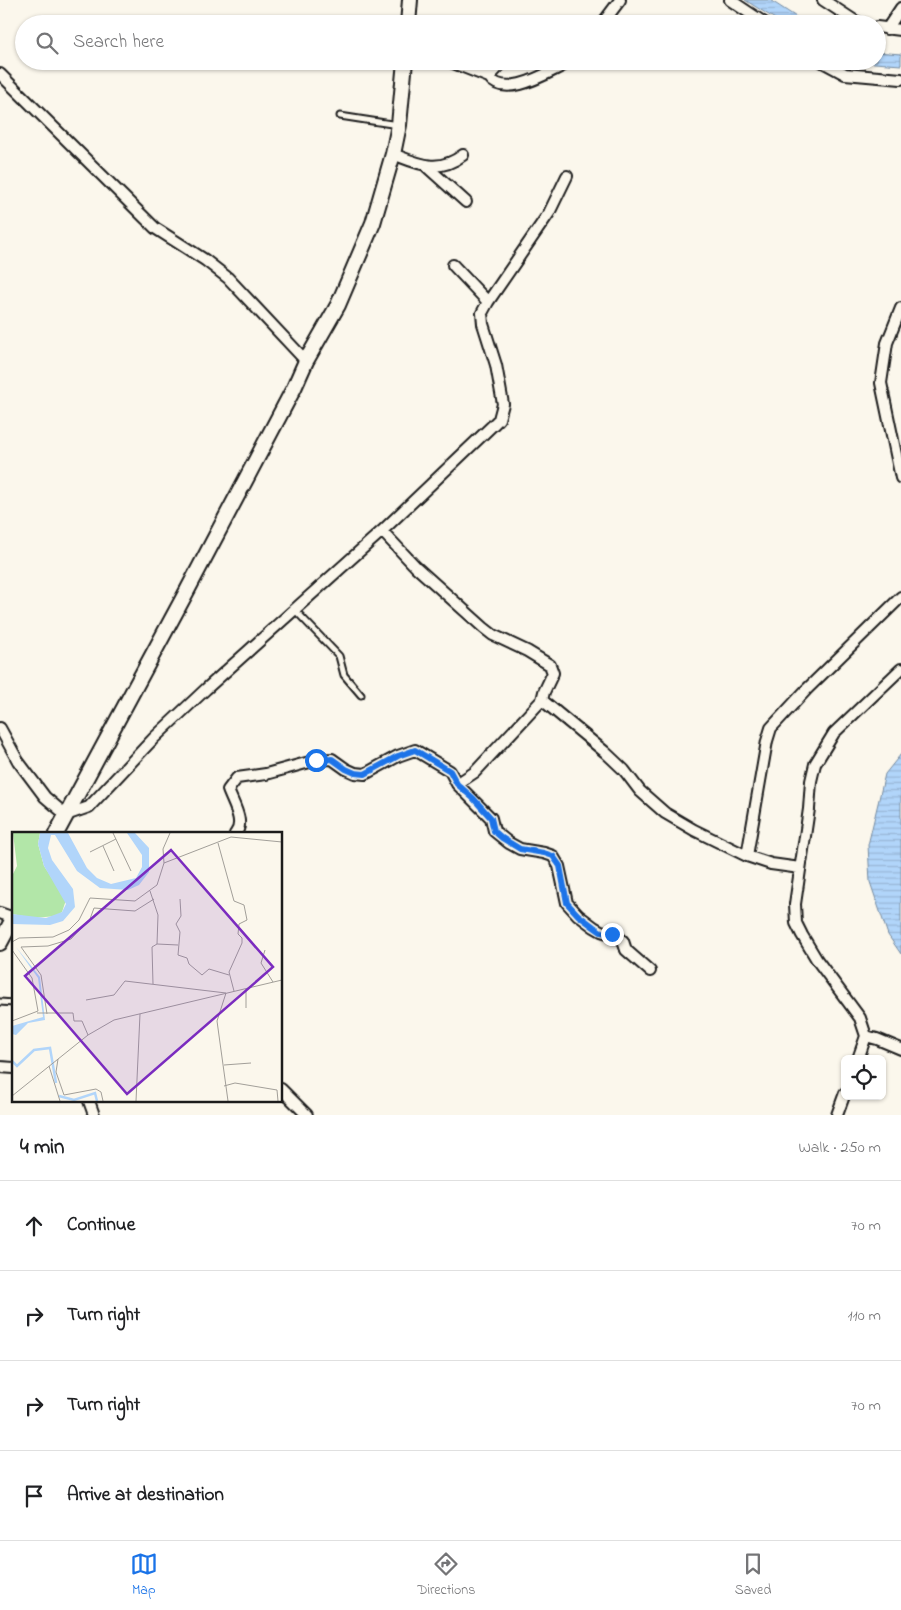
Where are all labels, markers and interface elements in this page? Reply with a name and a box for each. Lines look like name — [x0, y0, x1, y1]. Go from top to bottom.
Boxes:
search box — [15, 15, 886, 70]
icon: search — [33, 29, 61, 57]
text: Search here — [73, 29, 164, 56]
route start — [305, 749, 328, 772]
inset map — [12, 832, 282, 1102]
route end — [601, 923, 624, 946]
map controls — [841, 1055, 886, 1100]
button: locate — [841, 1055, 886, 1100]
text: 4 min — [20, 1133, 64, 1163]
text: Walk · 250 m — [798, 1136, 881, 1160]
icon: ahead — [20, 1212, 48, 1240]
text: Continue — [67, 1212, 135, 1239]
text: 70 m — [851, 1214, 881, 1238]
icon: right — [20, 1302, 48, 1330]
text: Turn right — [67, 1302, 140, 1329]
text: 110 m — [847, 1304, 881, 1328]
icon: right — [20, 1392, 48, 1420]
text: Turn right — [67, 1392, 140, 1419]
text: 70 m — [851, 1394, 881, 1418]
icon: arrive — [20, 1482, 48, 1510]
text: Arrive at destination — [67, 1482, 224, 1509]
tab: Map — [130, 1550, 158, 1601]
tab: Directions — [417, 1550, 475, 1601]
tab: Saved — [735, 1550, 771, 1601]

